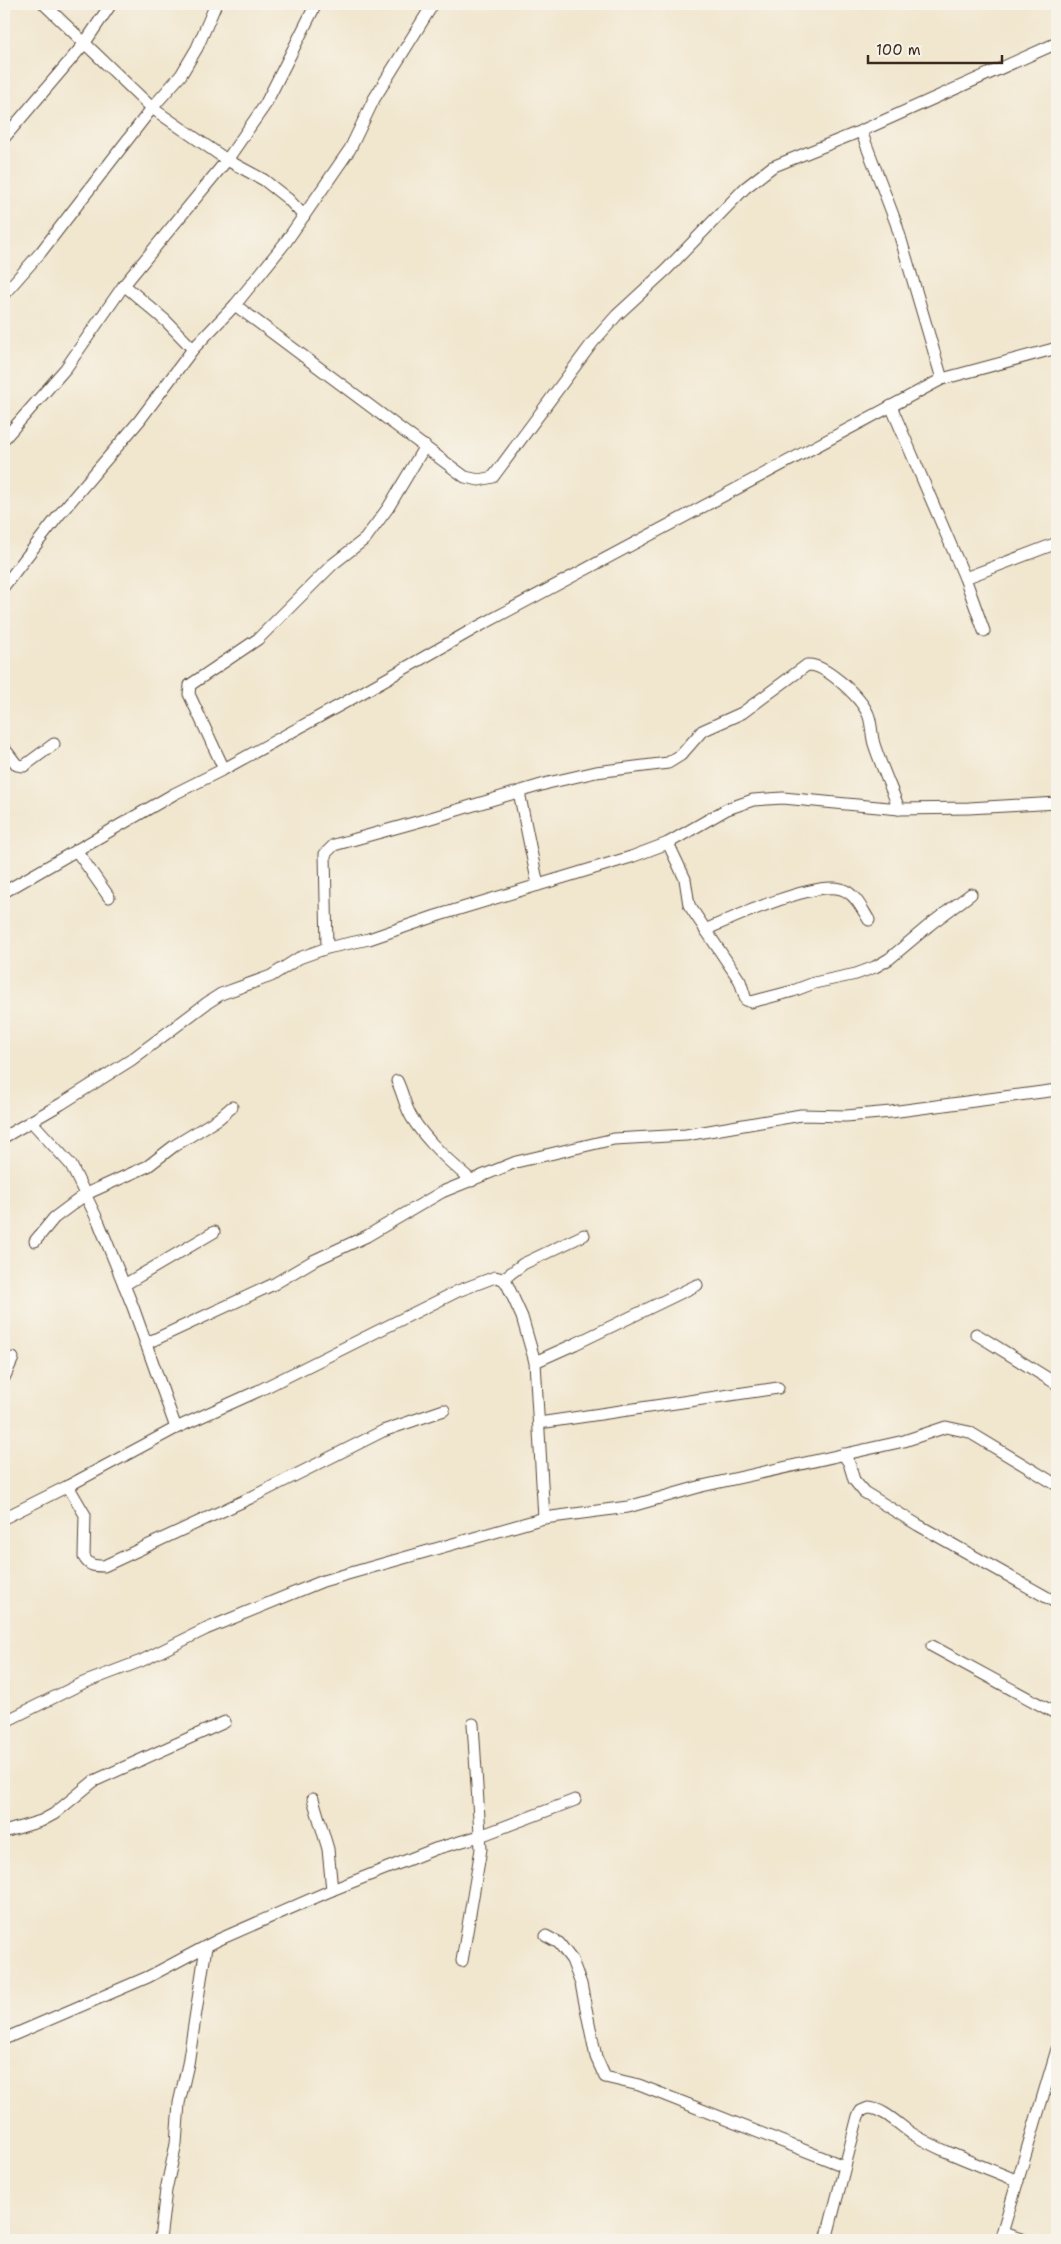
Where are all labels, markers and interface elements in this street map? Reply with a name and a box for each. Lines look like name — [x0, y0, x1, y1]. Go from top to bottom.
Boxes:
scale bar — [868, 32, 1002, 64]
text: 100 m — [876, 40, 921, 60]

